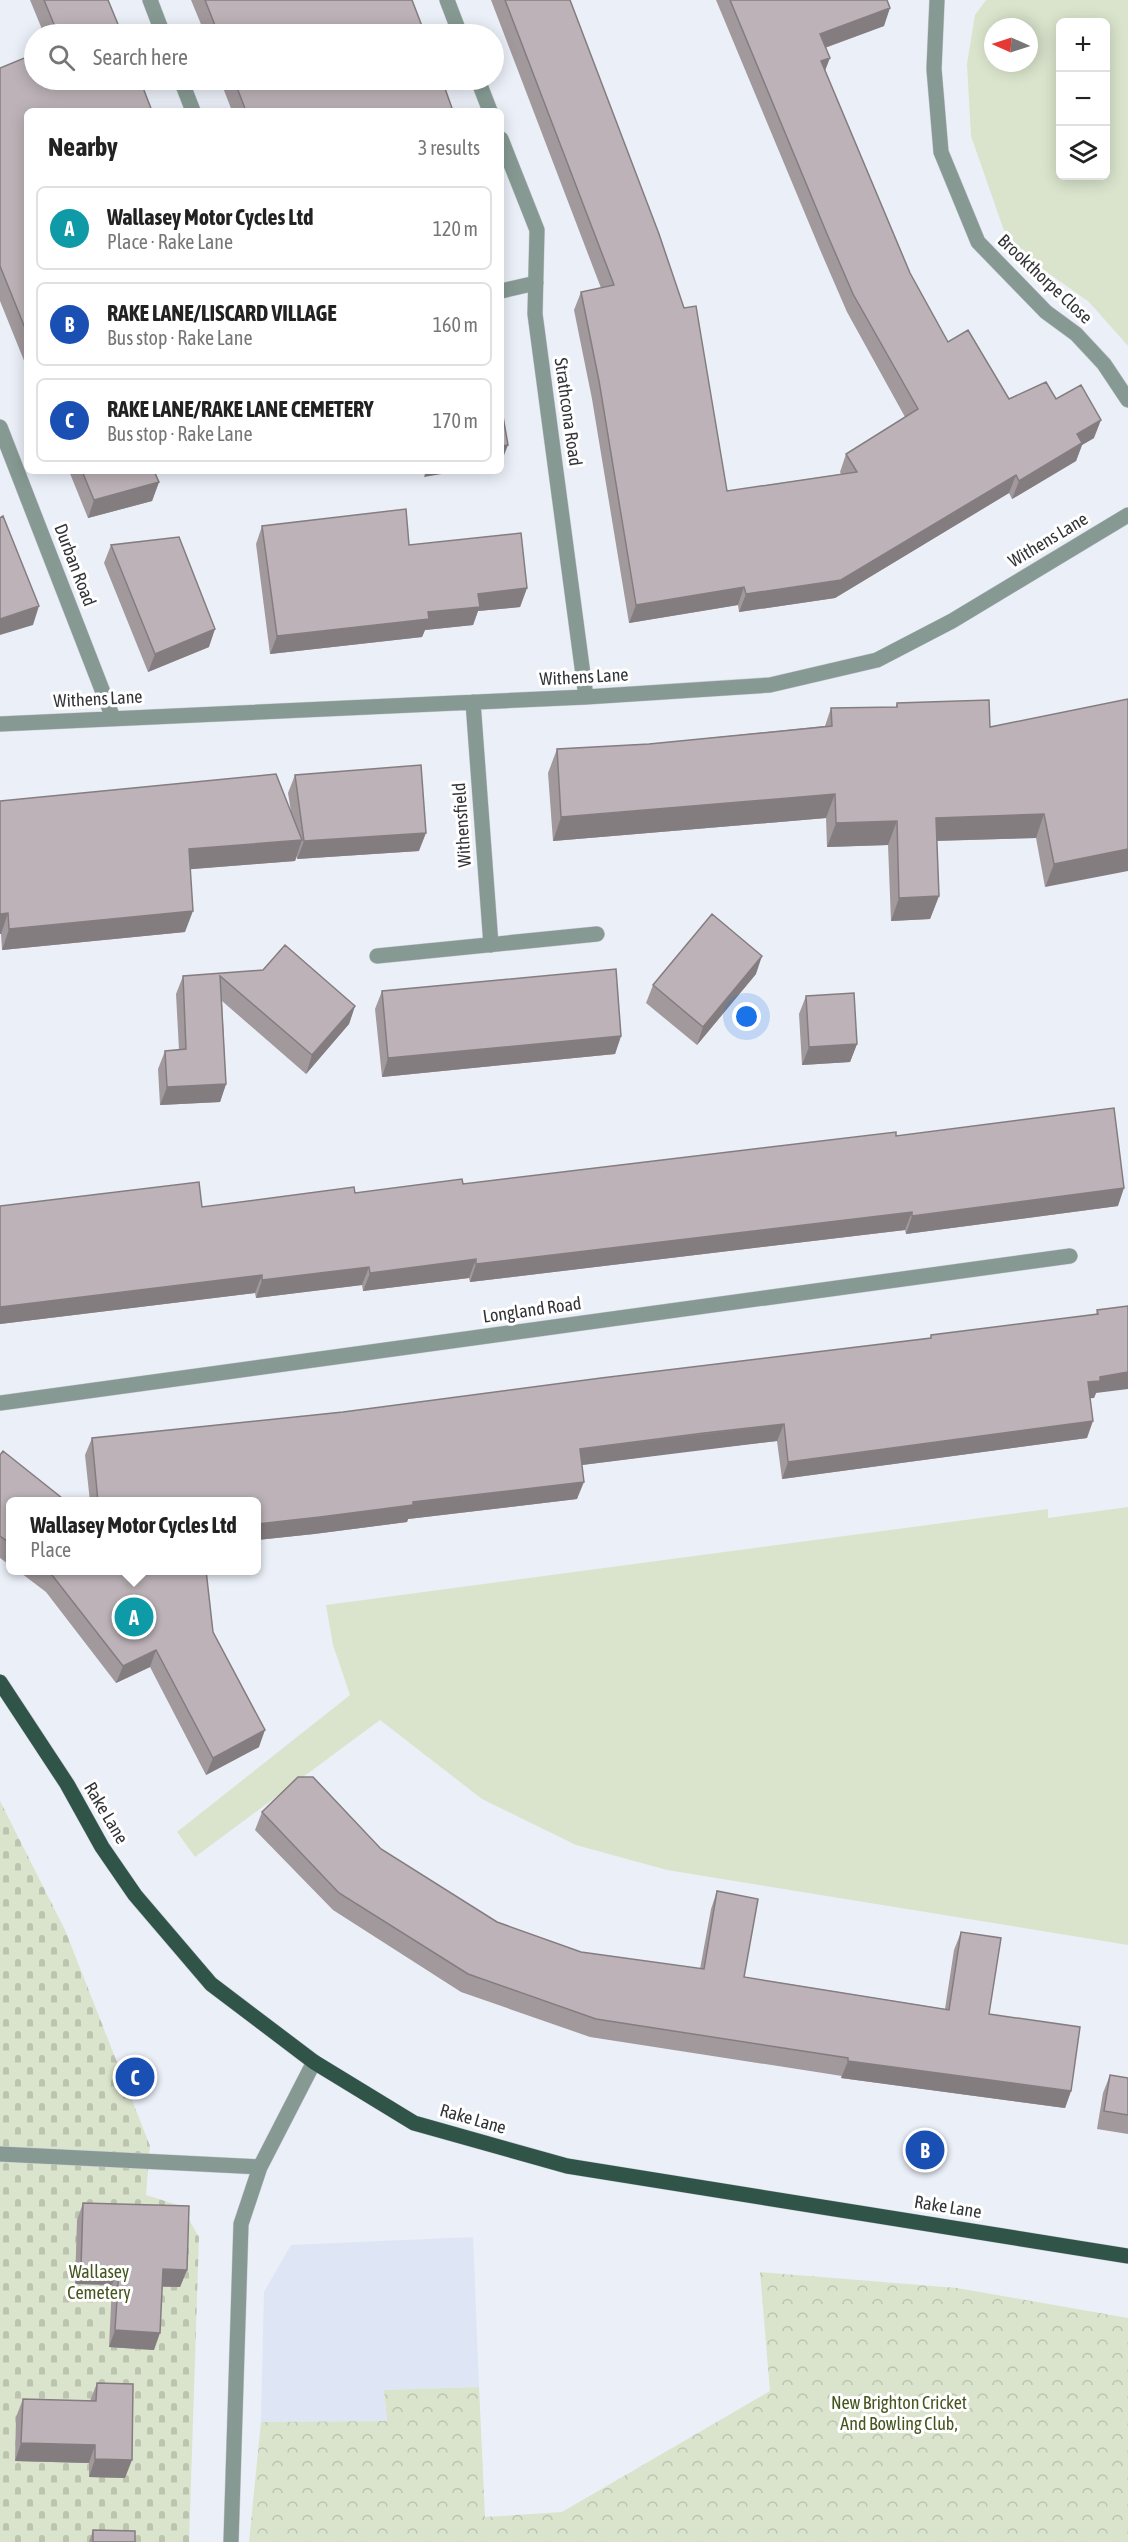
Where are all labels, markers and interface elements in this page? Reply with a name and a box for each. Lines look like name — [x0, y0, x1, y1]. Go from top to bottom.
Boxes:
north arrow — [984, 18, 1038, 72]
map controls — [1056, 18, 1110, 180]
button: + — [1056, 18, 1110, 72]
search box — [24, 24, 504, 90]
icon: search — [45, 41, 78, 74]
text: Search here — [93, 44, 188, 70]
button: − — [1056, 72, 1110, 126]
button: layers — [1056, 126, 1110, 180]
text: Nearby — [48, 132, 118, 162]
text: 3 results — [418, 136, 480, 159]
text: Wallasey Motor Cycles Ltd — [107, 204, 313, 230]
text: A — [65, 217, 74, 240]
text: 120 m — [433, 217, 478, 240]
text: Place · Rake Lane — [107, 230, 233, 253]
street label: Brookthorpe Close — [994, 230, 1097, 328]
text: RAKE LANE/LISCARD VILLAGE — [107, 300, 337, 326]
text: B — [65, 313, 74, 336]
text: 160 m — [433, 313, 478, 336]
text: Bus stop · Rake Lane — [107, 326, 253, 349]
street label: Strathcona Road — [551, 356, 586, 467]
text: RAKE LANE/RAKE LANE CEMETERY — [107, 396, 374, 422]
text: C — [65, 409, 74, 432]
text: 170 m — [433, 409, 478, 432]
text: Bus stop · Rake Lane — [107, 422, 253, 445]
street label: Withens Lane — [1004, 508, 1091, 572]
street label: Durban Road — [50, 521, 101, 609]
street label: Withens Lane — [539, 664, 629, 689]
street label: Withens Lane — [53, 686, 143, 711]
street label: Withensfield — [448, 782, 475, 868]
your location — [732, 1002, 761, 1031]
street label: Longland Road — [481, 1292, 582, 1327]
popup — [6, 1497, 261, 1575]
text: Wallasey Motor Cycles Ltd — [30, 1512, 237, 1538]
text: Place — [30, 1538, 71, 1561]
pin: A — [114, 1594, 154, 1640]
street label: Rake Lane — [80, 1778, 133, 1847]
pin: C — [116, 2054, 154, 2100]
street label: Rake Lane — [438, 2099, 509, 2138]
pin: B — [906, 2128, 944, 2172]
street label: Rake Lane — [913, 2191, 983, 2222]
park label: Wallasey Cemetery — [67, 2261, 131, 2303]
park label: New Brighton Cricket And Bowling Club, — [831, 2392, 967, 2434]

